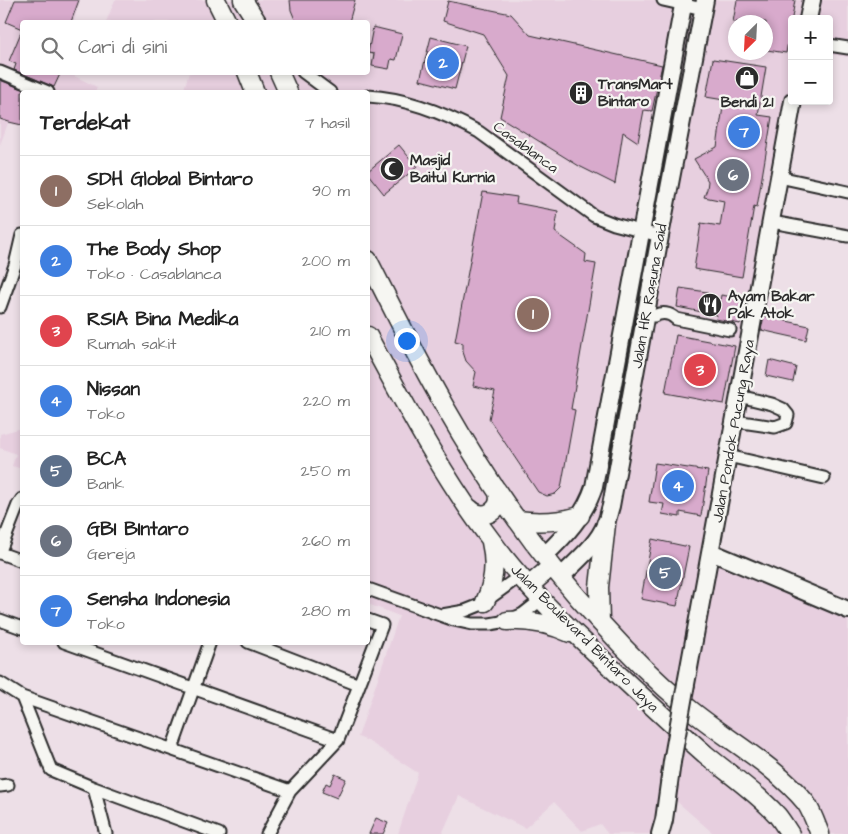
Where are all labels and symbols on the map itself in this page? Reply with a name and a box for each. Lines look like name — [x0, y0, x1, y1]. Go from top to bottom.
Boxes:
north arrow — [728, 15, 773, 60]
pin: 2 — [427, 44, 459, 82]
shop icon: Bendi 21 — [734, 65, 760, 91]
place label: TransMart Bintaro — [597, 74, 674, 112]
building icon: TransMart Bintaro — [568, 80, 594, 106]
place label: Bendi 21 — [721, 92, 773, 113]
pin: 7 — [728, 113, 760, 151]
street label: Casablanca — [489, 116, 563, 179]
place label: Masjid Baitul Kurnia — [410, 150, 495, 188]
mosque icon: Masjid Baitul Kurnia — [379, 156, 405, 182]
pin: 6 — [717, 156, 749, 194]
street label: Jalan HR Rasuna Said — [626, 222, 673, 370]
place label: Ayam Bakar Pak Atok — [728, 286, 815, 324]
restaurant icon: Ayam Bakar Pak Atok — [697, 292, 723, 318]
pin: 1 — [517, 295, 549, 333]
your location — [394, 328, 420, 354]
street label: Jalan Pondok Pucung Raya — [707, 337, 761, 524]
pin: 3 — [684, 351, 716, 389]
pin: 4 — [662, 467, 694, 505]
pin: 5 — [649, 554, 681, 592]
street label: Jalan Boulevard Bintaro Jaya — [505, 560, 664, 718]

